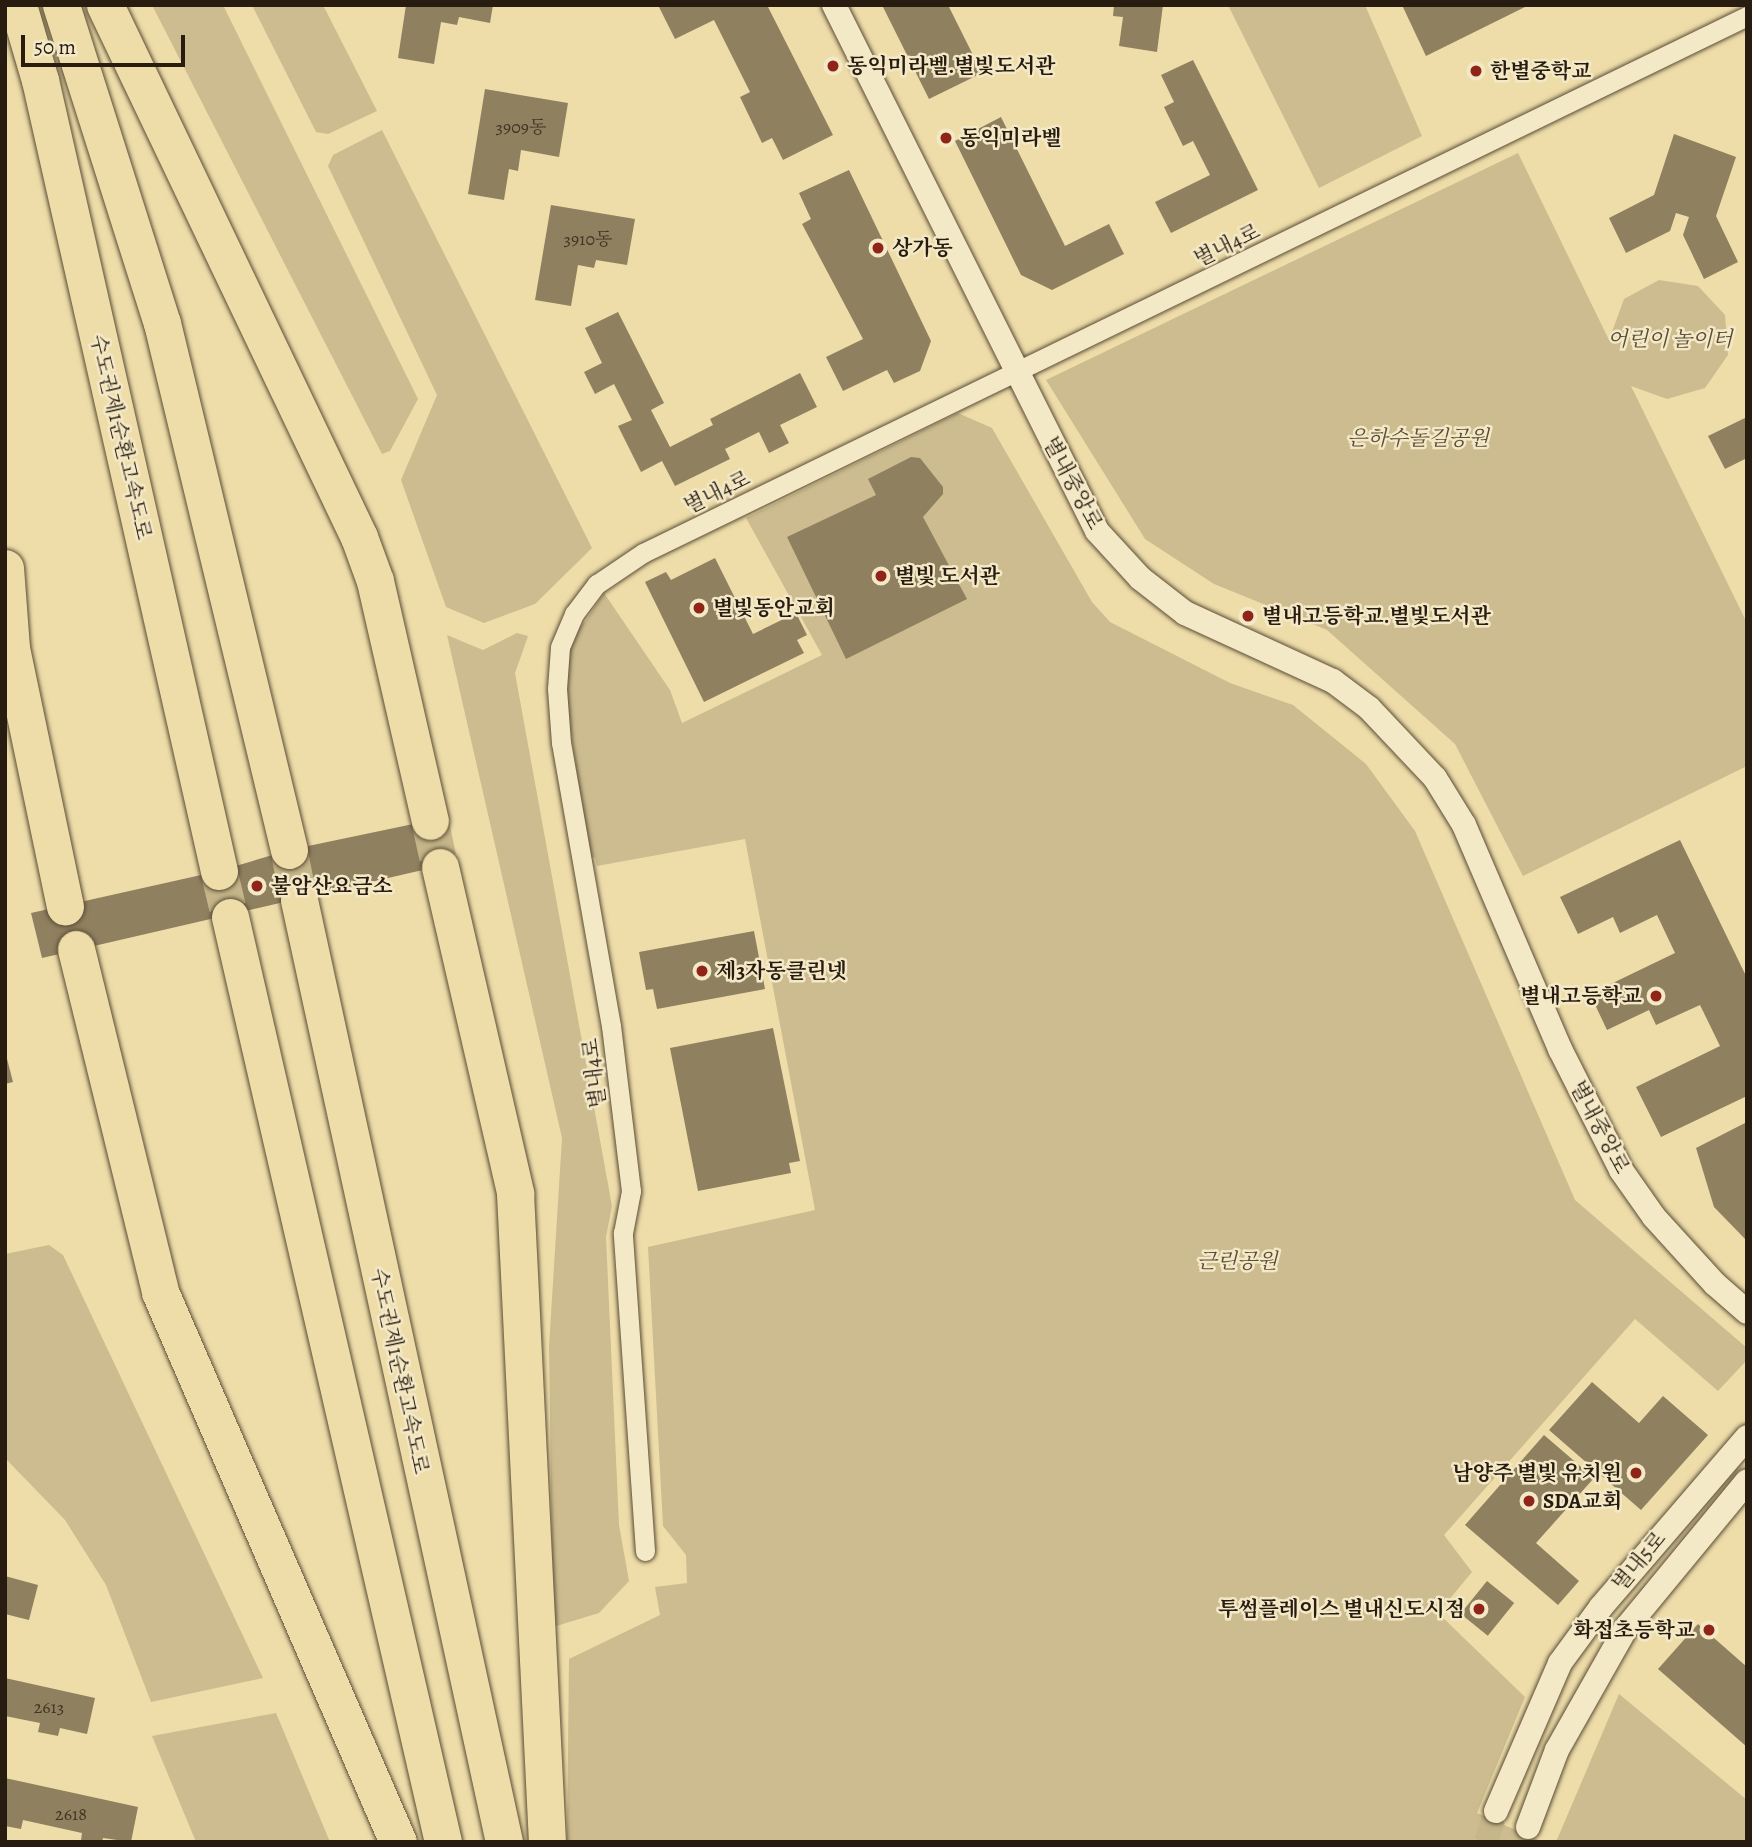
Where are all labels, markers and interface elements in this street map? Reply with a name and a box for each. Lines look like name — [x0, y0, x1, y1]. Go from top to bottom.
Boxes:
scale bar — [24, 21, 189, 65]
text: 50 m — [34, 33, 76, 61]
place label: 동익미라벨.별빛도서관 — [847, 53, 1056, 79]
marker: 동익미라벨.별빛도서관 — [825, 58, 841, 74]
place label: 한별중학교 — [1490, 58, 1591, 84]
marker: 한별중학교 — [1468, 63, 1484, 79]
house number: 3909동 — [496, 116, 546, 138]
place label: 동익미라벨 — [960, 125, 1061, 151]
marker: 동익미라벨 — [938, 130, 954, 146]
street label: 별내4로 — [1190, 218, 1264, 272]
house number: 3910동 — [564, 228, 612, 250]
place label: 상가동 — [892, 235, 953, 261]
marker: 상가동 — [870, 240, 886, 256]
park label: 어린이 놀이터 — [1607, 326, 1733, 352]
street label: 수도권제1순환고속도로 — [85, 332, 157, 542]
park label: 은하수돌길공원 — [1347, 425, 1489, 451]
street label: 별내중앙로 — [1038, 432, 1108, 534]
street label: 별내4로 — [680, 465, 754, 519]
place label: 별빛 도서관 — [895, 563, 1000, 589]
marker: 별빛 도서관 — [873, 568, 889, 584]
place label: 별빛동안교회 — [713, 595, 835, 621]
marker: 별빛동안교회 — [691, 600, 707, 616]
place label: 별내고등학교.별빛도서관 — [1262, 603, 1491, 629]
marker: 별내고등학교.별빛도서관 — [1240, 608, 1256, 624]
place label: 불암산요금소 — [271, 873, 393, 899]
marker: 불암산요금소 — [249, 878, 265, 894]
place label: 제3자동클린넷 — [716, 958, 847, 984]
marker: 제3자동클린넷 — [694, 963, 710, 979]
place label: 별내고등학교 — [1520, 983, 1642, 1009]
marker: 별내고등학교 — [1648, 988, 1664, 1004]
street label: 별내4로 — [577, 1037, 611, 1109]
street label: 별내중앙로 — [1565, 1076, 1635, 1178]
park label: 근린공원 — [1196, 1248, 1278, 1274]
street label: 수도권제1순환고속도로 — [366, 1266, 434, 1476]
place label: 남양주 별빛 유치원 — [1452, 1460, 1622, 1486]
marker: 남양주 별빛 유치원 — [1628, 1465, 1644, 1481]
place label: SDA교회 — [1543, 1488, 1622, 1514]
marker: SDA교회 — [1521, 1493, 1537, 1509]
street label: 별내5로 — [1607, 1526, 1671, 1596]
place label: 투썸플레이스 별내신도시점 — [1218, 1596, 1465, 1622]
marker: 투썸플레이스 별내신도시점 — [1471, 1601, 1487, 1617]
place label: 화접초등학교 — [1573, 1617, 1695, 1643]
marker: 화접초등학교 — [1701, 1622, 1717, 1638]
house number: 2613 — [34, 1696, 64, 1718]
house number: 2618 — [55, 1803, 87, 1825]

